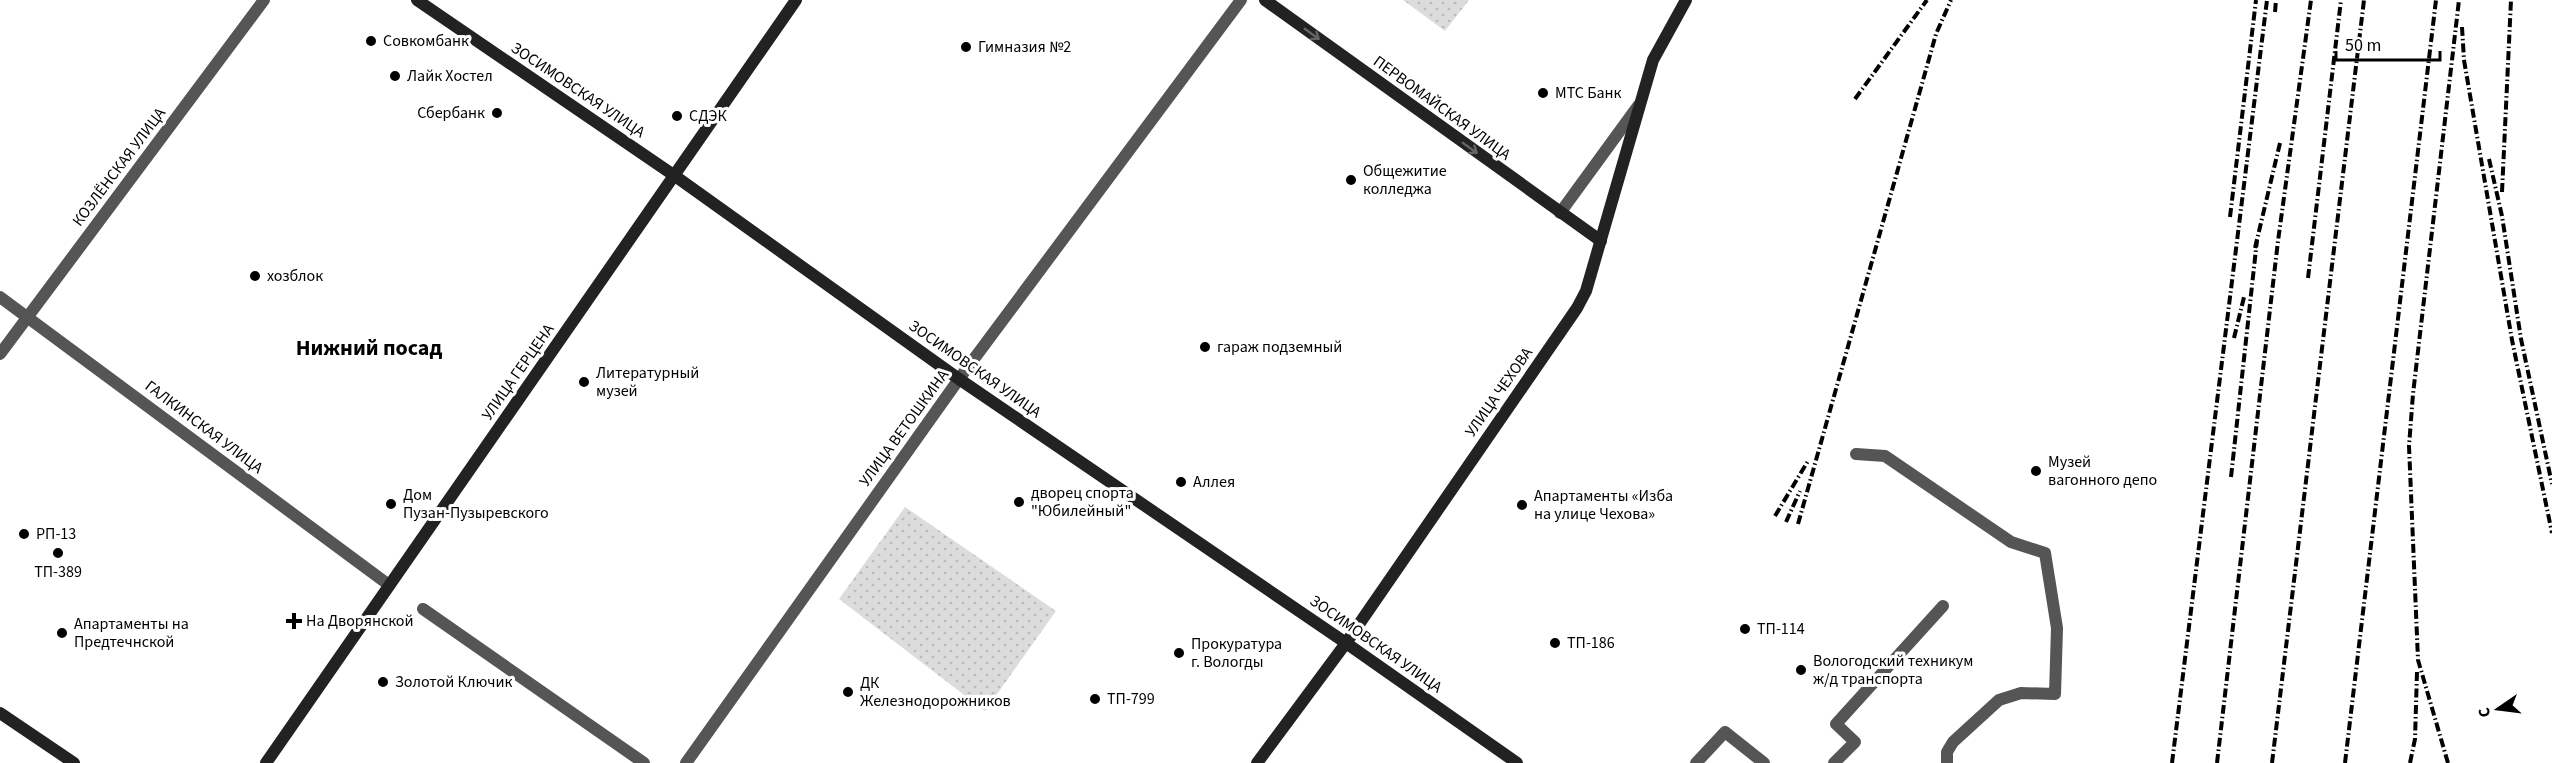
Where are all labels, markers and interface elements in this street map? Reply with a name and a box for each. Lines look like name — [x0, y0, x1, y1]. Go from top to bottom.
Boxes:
scale bar — [2336, 24, 2440, 62]
one-way arrow — [1304, 28, 1320, 40]
place label: Совкомбанк — [383, 30, 469, 52]
text: 50 m — [2345, 33, 2381, 58]
marker: Совкомбанк — [364, 34, 378, 48]
place label: Гимназия №2 — [978, 36, 1071, 58]
street label: ЗОСИМОВСКАЯ УЛИЦА — [507, 37, 650, 143]
marker: Гимназия №2 — [959, 40, 973, 54]
street label: ПЕРВОМАЙСКАЯ УЛИЦА — [1369, 51, 1515, 166]
place label: Лайк Хостел — [407, 65, 493, 87]
marker: Лайк Хостел — [388, 69, 402, 83]
place label: МТС Банк — [1555, 82, 1622, 104]
marker: МТС Банк — [1536, 86, 1550, 100]
place label: Сбербанк — [417, 102, 485, 124]
street label: КОЗЛЁНСКАЯ УЛИЦА — [67, 103, 171, 231]
place label: СДЭК — [689, 105, 727, 127]
marker: Сбербанк — [490, 106, 504, 120]
marker: СДЭК — [670, 109, 684, 123]
one-way arrow — [1462, 142, 1478, 154]
place label: Общежитие колледжа — [1363, 160, 1447, 200]
marker: Общежитие колледжа — [1344, 173, 1358, 187]
place label: хозблок — [267, 265, 323, 287]
marker: хозблок — [248, 269, 262, 283]
street label: ЗОСИМОВСКАЯ УЛИЦА — [904, 315, 1046, 423]
street label: УЛИЦА ГЕРЦЕНА — [477, 319, 560, 425]
district label: Нижний посад — [296, 332, 442, 364]
place label: гараж подземный — [1217, 336, 1342, 358]
marker: гараж подземный — [1198, 340, 1212, 354]
street label: УЛИЦА ЧЕХОВА — [1460, 343, 1538, 441]
place label: Литературный музей — [596, 362, 699, 402]
street label: УЛИЦА ВЕТОШКИНА — [854, 365, 954, 491]
street label: ГАЛКИНСКАЯ УЛИЦА — [140, 375, 268, 479]
marker: Литературный музей — [577, 375, 591, 389]
place label: Музей вагонного депо — [2048, 451, 2157, 491]
marker: Музей вагонного депо — [2029, 464, 2043, 478]
place label: Аллея — [1193, 471, 1235, 493]
marker: Аллея — [1174, 475, 1188, 489]
place label: дворец спорта "Юбилейный" — [1031, 482, 1134, 522]
place label: Дом Пузан-Пузыревского — [403, 484, 549, 524]
place label: Апартаменты «Изба на улице Чехова» — [1534, 485, 1673, 525]
marker: дворец спорта "Юбилейный" — [1012, 495, 1026, 509]
marker: Дом Пузан-Пузыревского — [384, 497, 398, 511]
marker: Апартаменты «Изба на улице Чехова» — [1515, 498, 1529, 512]
place label: РП-13 — [36, 523, 76, 545]
marker: РП-13 — [17, 527, 31, 541]
marker: ТП-389 — [51, 546, 65, 560]
place label: ТП-389 — [34, 561, 82, 583]
street label: ЗОСИМОВСКАЯ УЛИЦА — [1305, 590, 1447, 698]
place label: На Дворянской — [306, 610, 414, 632]
place label: Апартаменты на Предтечнской — [74, 613, 189, 653]
marker: На Дворянской — [287, 614, 301, 628]
place label: ТП-114 — [1757, 618, 1805, 640]
marker: ТП-114 — [1738, 622, 1752, 636]
marker: Апартаменты на Предтечнской — [55, 626, 69, 640]
place label: ТП-186 — [1567, 632, 1615, 654]
place label: Прокуратура г. Вологды — [1191, 633, 1282, 673]
marker: ТП-186 — [1548, 636, 1562, 650]
marker: Прокуратура г. Вологды — [1172, 646, 1186, 660]
place label: Вологодский техникум ж/д транспорта — [1813, 650, 1973, 690]
marker: Вологодский техникум ж/д транспорта — [1794, 663, 1808, 677]
place label: Золотой Ключик — [395, 671, 513, 693]
place label: ДК Железнодорожников — [860, 672, 1011, 712]
marker: Золотой Ключик — [376, 675, 390, 689]
north arrow — [2468, 679, 2528, 739]
marker: ДК Железнодорожников — [841, 685, 855, 699]
place label: ТП-799 — [1107, 688, 1155, 710]
marker: ТП-799 — [1088, 692, 1102, 706]
text: С — [2473, 705, 2496, 720]

